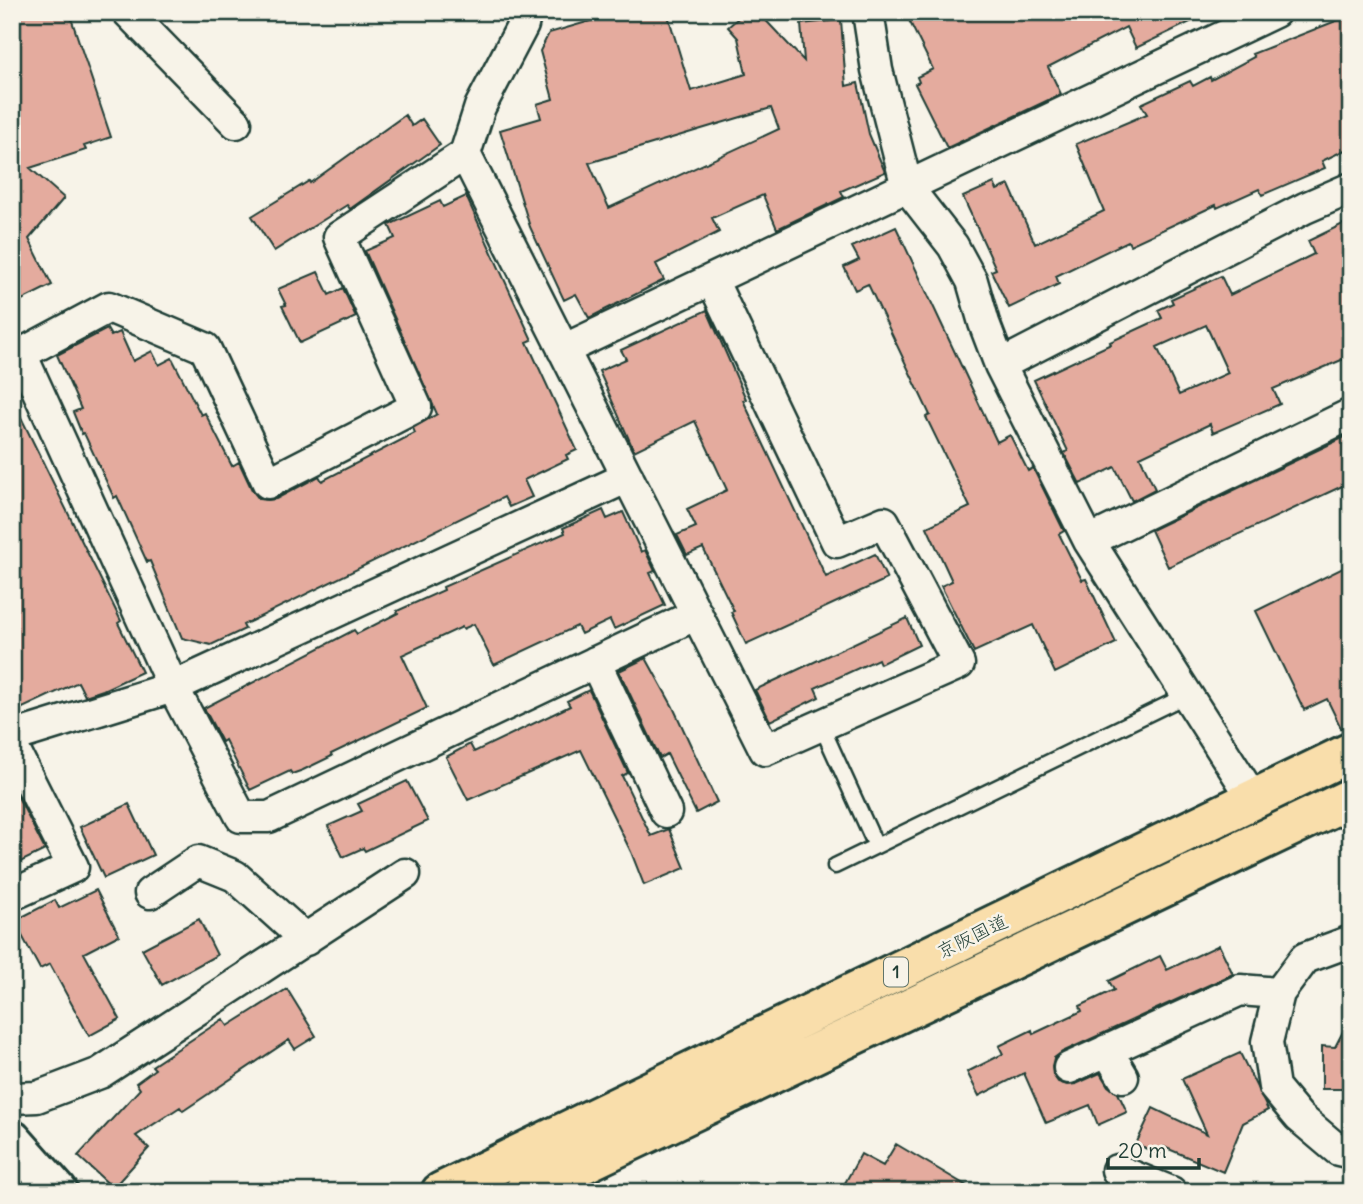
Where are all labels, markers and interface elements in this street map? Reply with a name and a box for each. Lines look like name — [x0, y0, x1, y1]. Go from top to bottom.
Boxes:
street label: 京阪国道 — [933, 909, 1011, 963]
road number: 1 — [884, 958, 908, 987]
scale bar — [1108, 1127, 1198, 1171]
text: 20 m — [1118, 1137, 1167, 1164]

